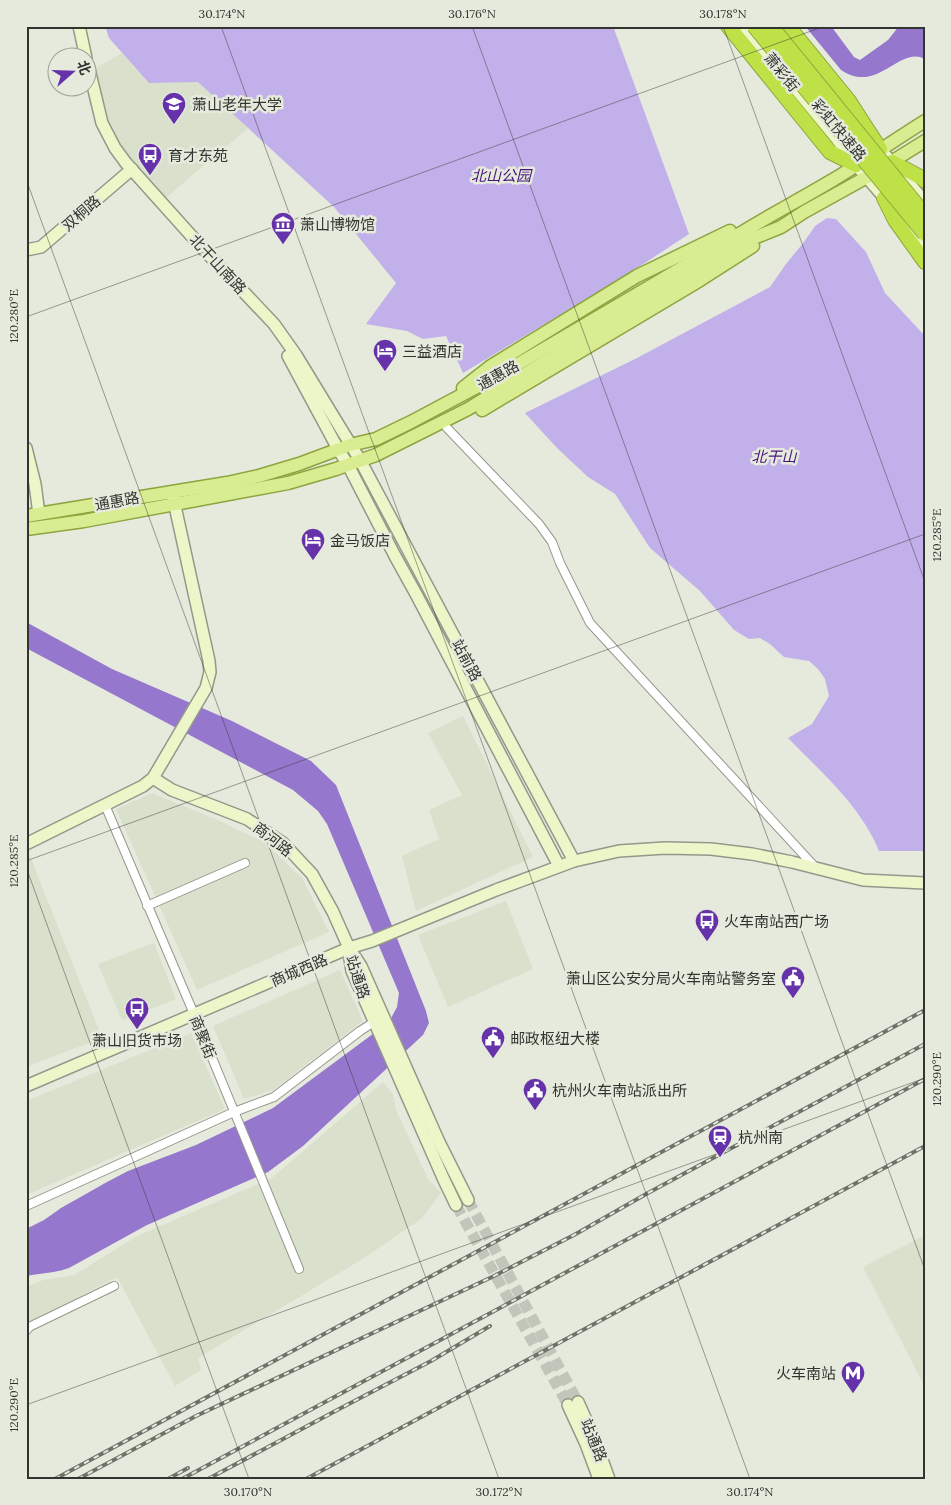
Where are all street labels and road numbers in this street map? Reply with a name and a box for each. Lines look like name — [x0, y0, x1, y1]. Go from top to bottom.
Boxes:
street label: 萧彩街 — [760, 49, 804, 95]
street label: 彩虹快速路 — [808, 95, 870, 165]
street label: 双桐路 — [58, 191, 104, 235]
street label: 北干山南路 — [185, 230, 251, 298]
street label: 通惠路 — [474, 356, 522, 394]
street label: 通惠路 — [93, 488, 141, 514]
street label: 站前路 — [448, 636, 486, 684]
street label: 商河路 — [249, 818, 297, 860]
street label: 商城西路 — [268, 950, 330, 990]
street label: 站通路 — [342, 953, 374, 1001]
street label: 商聚街 — [186, 1013, 220, 1061]
street label: 站通路 — [577, 1416, 611, 1464]

